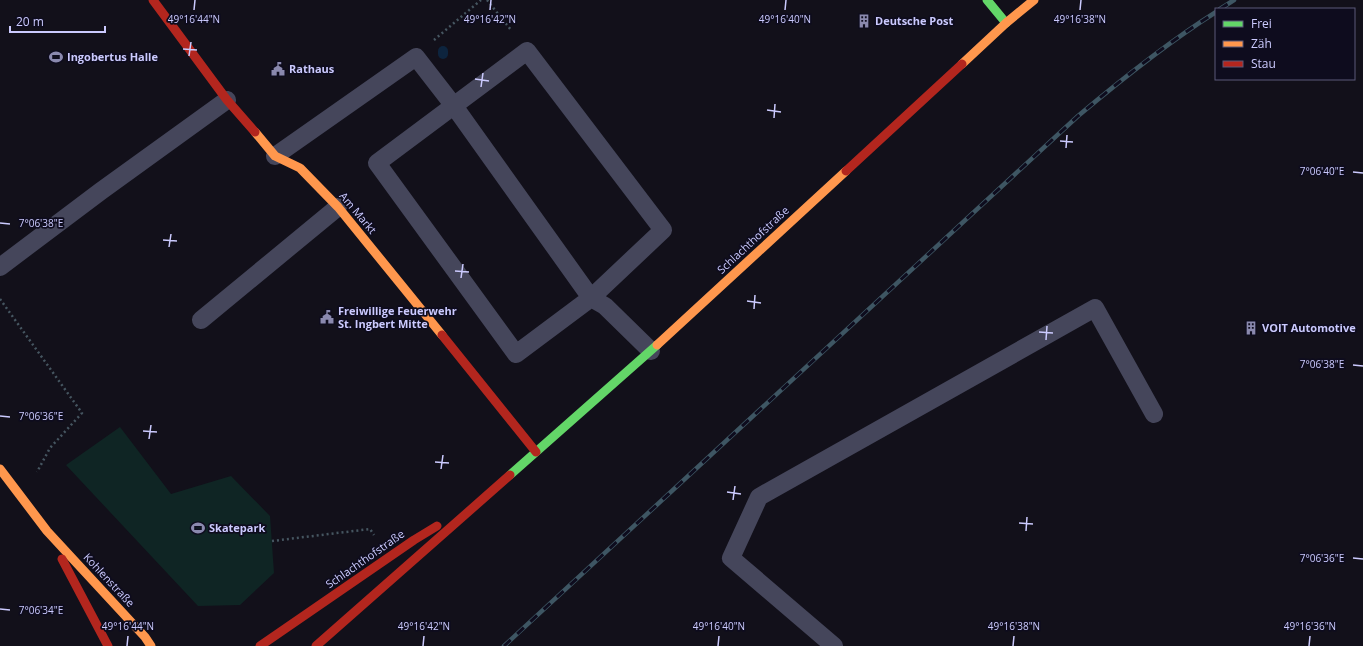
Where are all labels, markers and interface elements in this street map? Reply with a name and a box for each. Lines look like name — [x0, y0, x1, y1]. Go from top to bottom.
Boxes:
scale bar — [10, 8, 105, 34]
legend — [1215, 8, 1355, 80]
text: 49°16'44"N — [168, 12, 220, 26]
text: 49°16'42"N — [464, 12, 516, 26]
text: 49°16'40"N — [759, 12, 811, 26]
text: 49°16'38"N — [1054, 12, 1106, 26]
text: 20 m — [16, 13, 44, 30]
building icon: Deutsche Post — [856, 13, 872, 29]
place label: Deutsche Post — [875, 13, 954, 28]
text: Frei — [1251, 15, 1272, 32]
text: Zäh — [1251, 35, 1272, 52]
sports icon: Ingobertus Halle — [48, 49, 64, 65]
place label: Ingobertus Halle — [67, 49, 158, 64]
text: Stau — [1251, 55, 1276, 72]
public building icon: Rathaus — [270, 61, 286, 77]
place label: Rathaus — [289, 61, 335, 76]
text: 7°06'40"E — [1300, 164, 1344, 178]
street label: Am Markt — [337, 189, 380, 237]
street label: Schlachthofstraße — [714, 203, 792, 277]
text: 7°06'38"E — [19, 216, 63, 230]
place label: Freiwillige Feuerwehr St. Ingbert Mitte — [338, 303, 457, 331]
public building icon: Freiwillige Feuerwehr St. Ingbert Mitte — [319, 309, 335, 325]
building icon: VOIT Automotive — [1243, 320, 1259, 336]
place label: VOIT Automotive — [1262, 320, 1356, 335]
text: 7°06'38"E — [1300, 357, 1344, 371]
text: 7°06'36"E — [19, 409, 63, 423]
sports icon: Skatepark — [190, 520, 206, 536]
place label: Skatepark — [209, 520, 265, 535]
street label: Schlachthofstraße — [322, 526, 407, 591]
street label: Kohlenstraße — [80, 549, 138, 610]
text: 7°06'36"E — [1300, 551, 1344, 565]
text: 7°06'34"E — [19, 603, 63, 617]
text: 49°16'44"N — [102, 619, 154, 633]
text: 49°16'42"N — [398, 619, 450, 633]
text: 49°16'40"N — [693, 619, 745, 633]
text: 49°16'38"N — [988, 619, 1040, 633]
text: 49°16'36"N — [1284, 619, 1336, 633]

